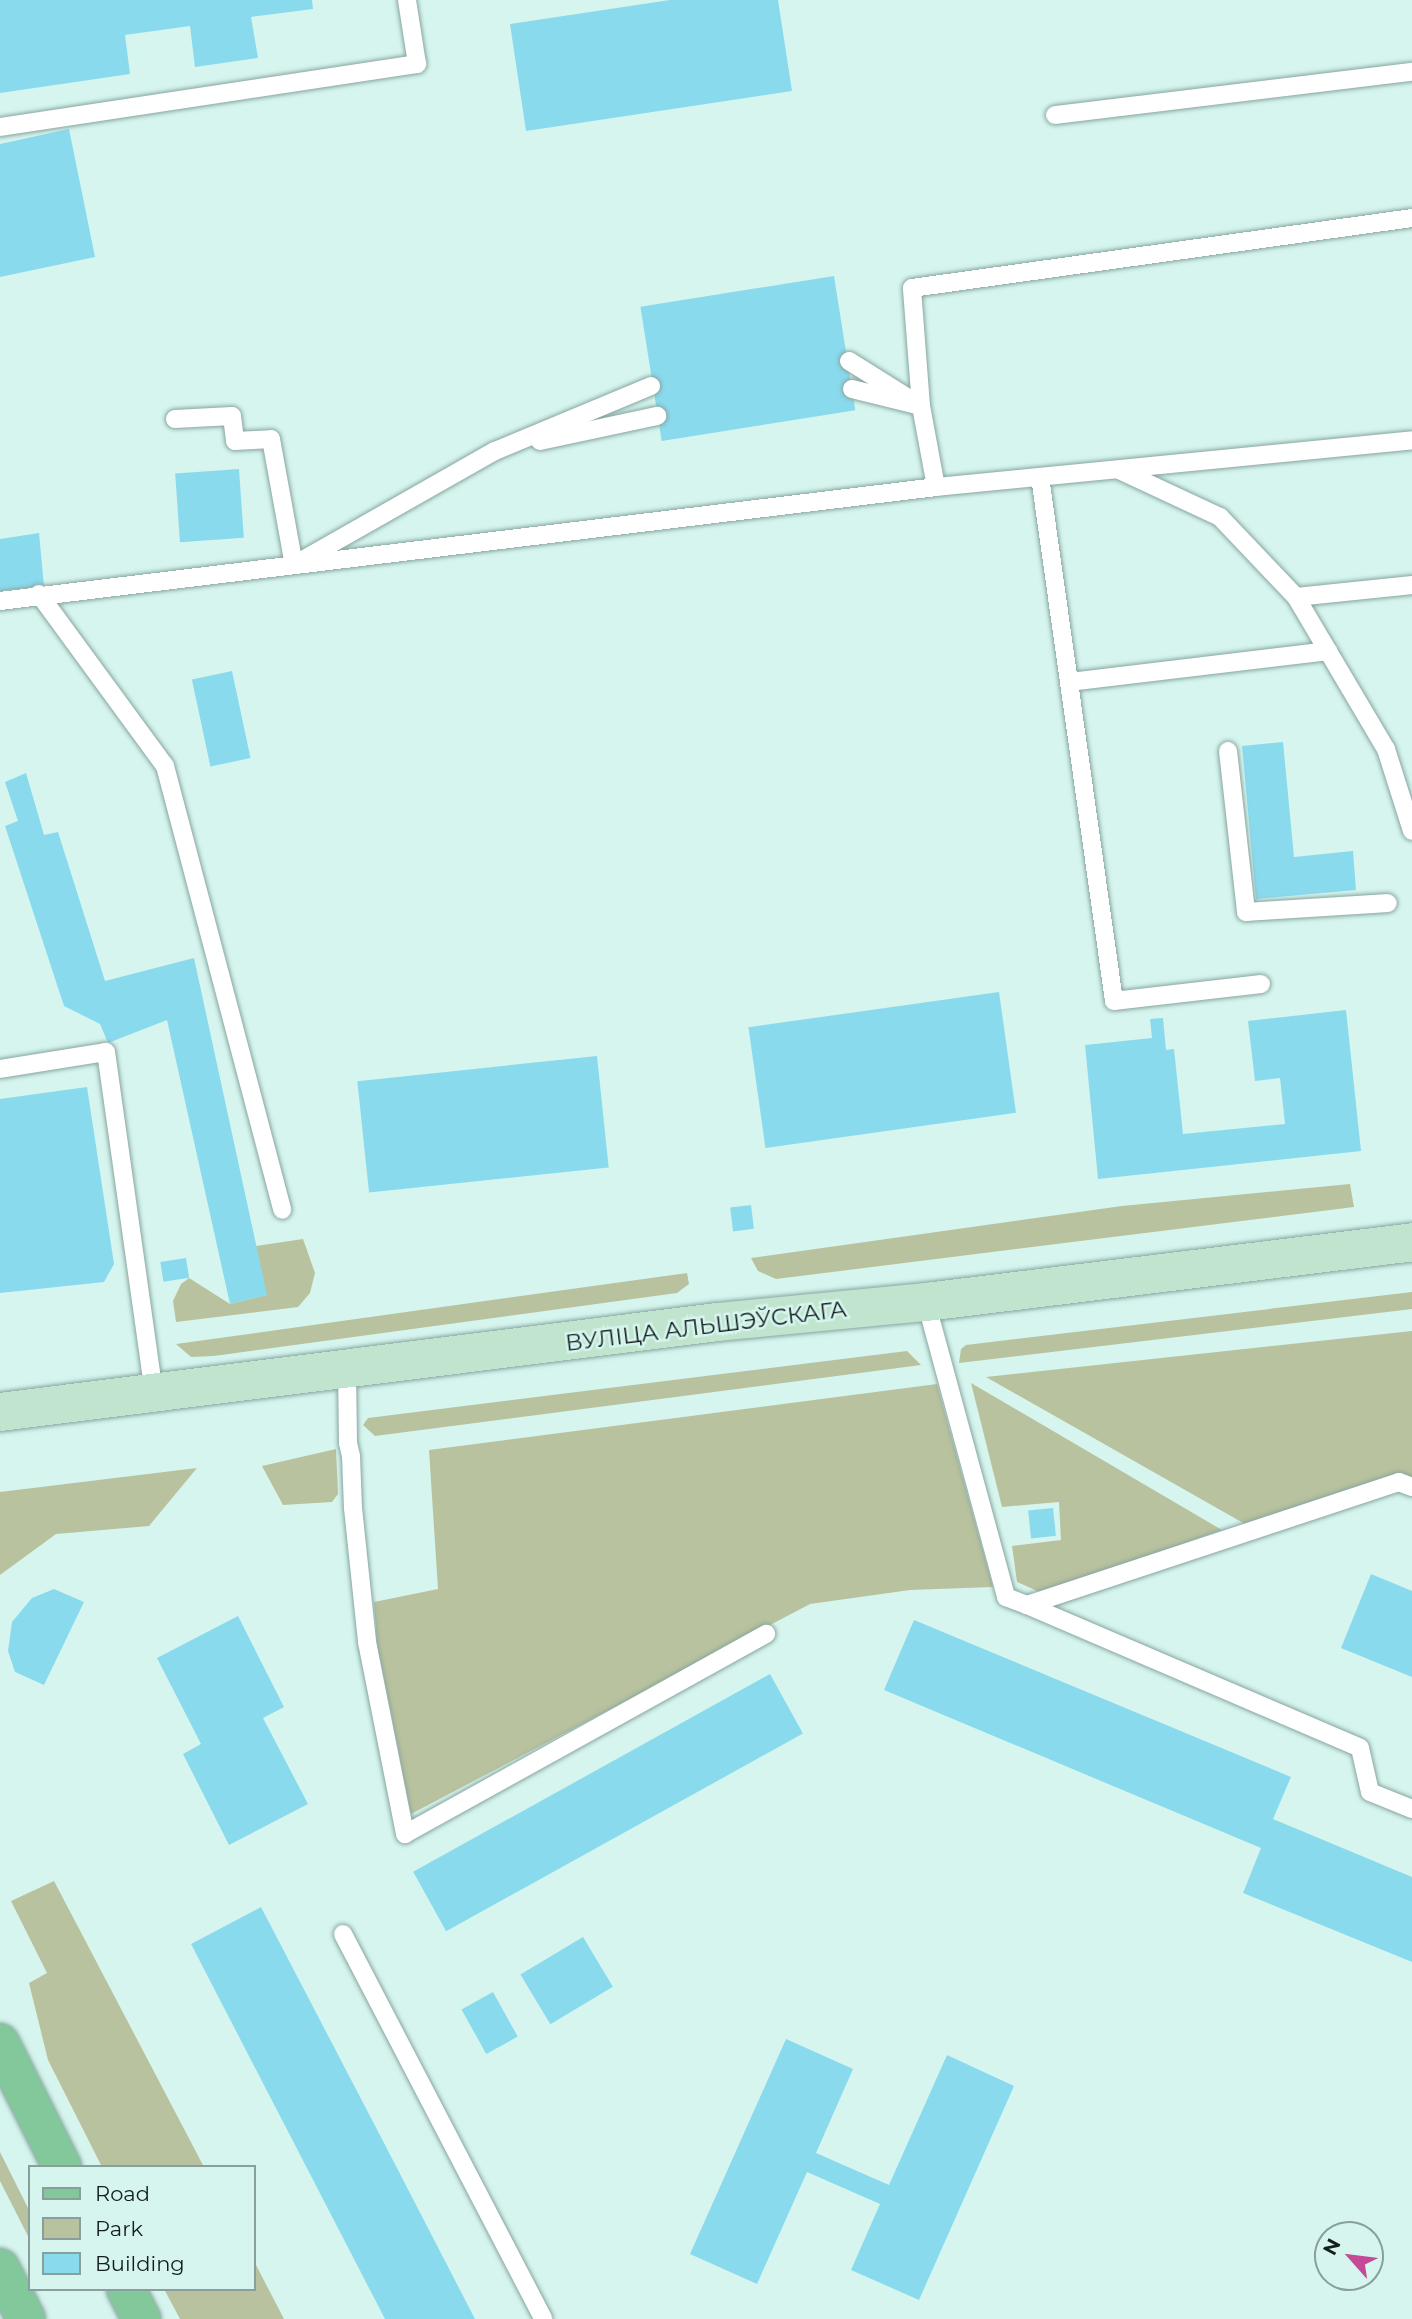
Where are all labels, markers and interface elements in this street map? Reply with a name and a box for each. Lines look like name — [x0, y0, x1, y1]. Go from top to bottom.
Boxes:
street label: ВУЛІЦА АЛЬШЭЎСКАГА — [564, 1295, 848, 1357]
legend — [28, 2165, 256, 2291]
text: Road — [95, 2181, 150, 2206]
text: Park — [95, 2216, 143, 2241]
north arrow — [1314, 2221, 1384, 2291]
text: N — [1318, 2235, 1346, 2259]
text: Building — [95, 2251, 185, 2276]

